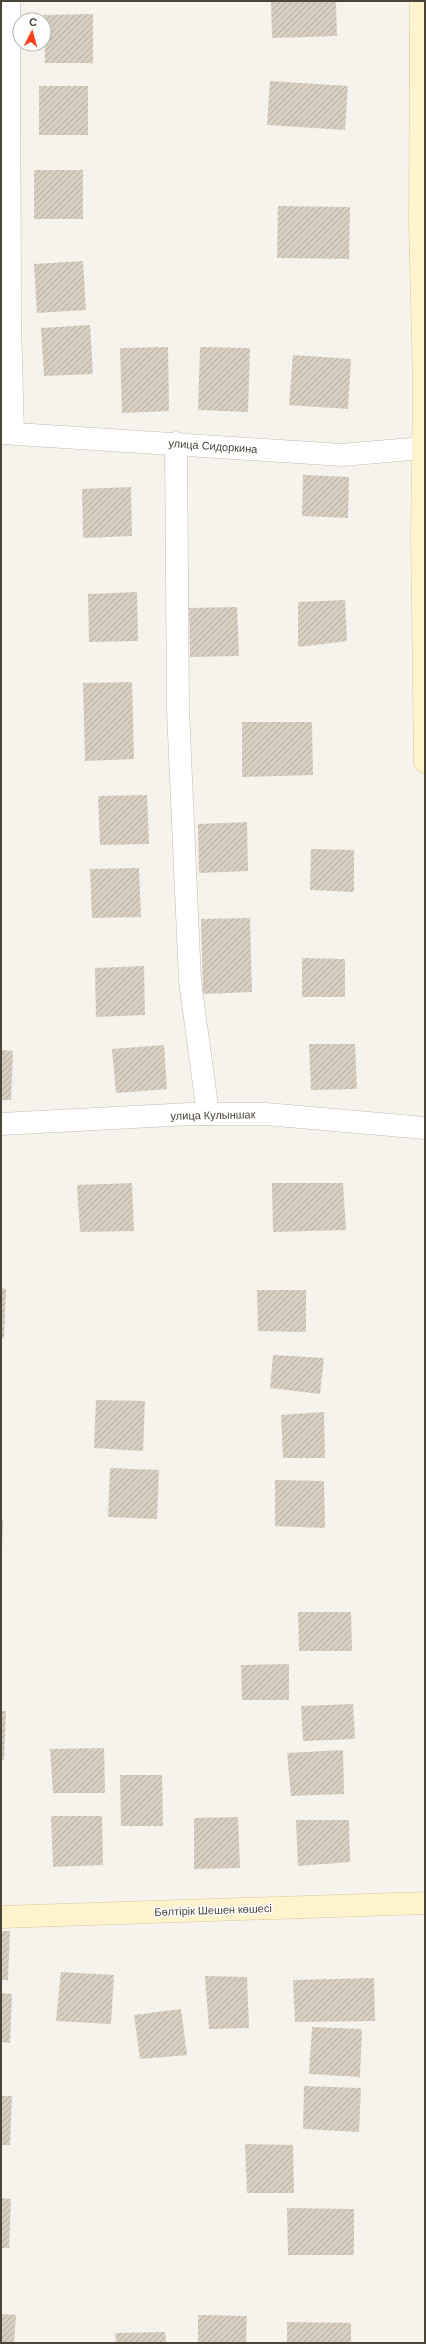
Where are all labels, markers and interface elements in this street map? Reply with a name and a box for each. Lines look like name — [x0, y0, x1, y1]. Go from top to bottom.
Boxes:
north arrow — [12, 12, 52, 52]
text: С — [28, 15, 38, 29]
street label: улица Сидоркина — [168, 436, 259, 456]
street label: улица Кулыншак — [170, 1107, 256, 1123]
street label: Бөлтірік Шешен көшесі — [154, 1901, 272, 1919]

